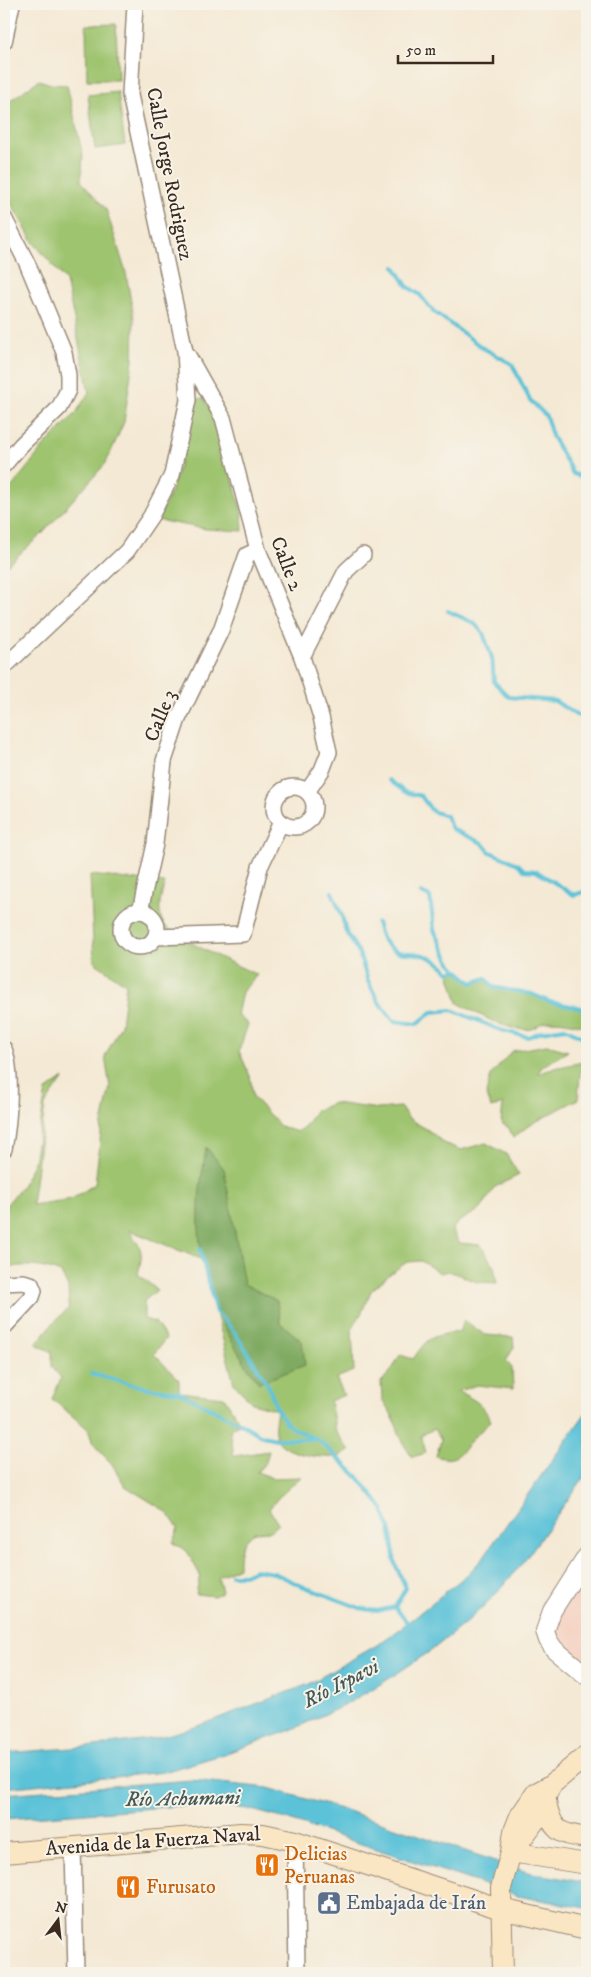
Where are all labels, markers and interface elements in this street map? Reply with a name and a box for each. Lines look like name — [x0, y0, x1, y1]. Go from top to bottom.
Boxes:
scale bar — [398, 32, 494, 64]
text: 50 m — [406, 41, 436, 60]
street label: Calle Jorge Rodriguez — [140, 86, 198, 263]
street label: Calle 2 — [264, 533, 308, 595]
street label: Calle 3 — [139, 686, 183, 746]
water label: Río Irpavi — [298, 1653, 385, 1715]
water label: Río Achumani — [125, 1785, 242, 1813]
street label: Avenida de la Fuerza Naval — [45, 1822, 261, 1862]
place label: Delicias Peruanas — [284, 1842, 355, 1890]
restaurant icon: Delicias Peruanas — [254, 1852, 280, 1878]
restaurant icon: Furusato — [115, 1874, 141, 1900]
place label: Furusato — [146, 1875, 216, 1900]
public building icon: Embajada de Irán — [316, 1890, 342, 1916]
place label: Embajada de Irán — [346, 1891, 487, 1916]
north arrow — [32, 1894, 82, 1944]
text: N — [53, 1898, 69, 1919]

